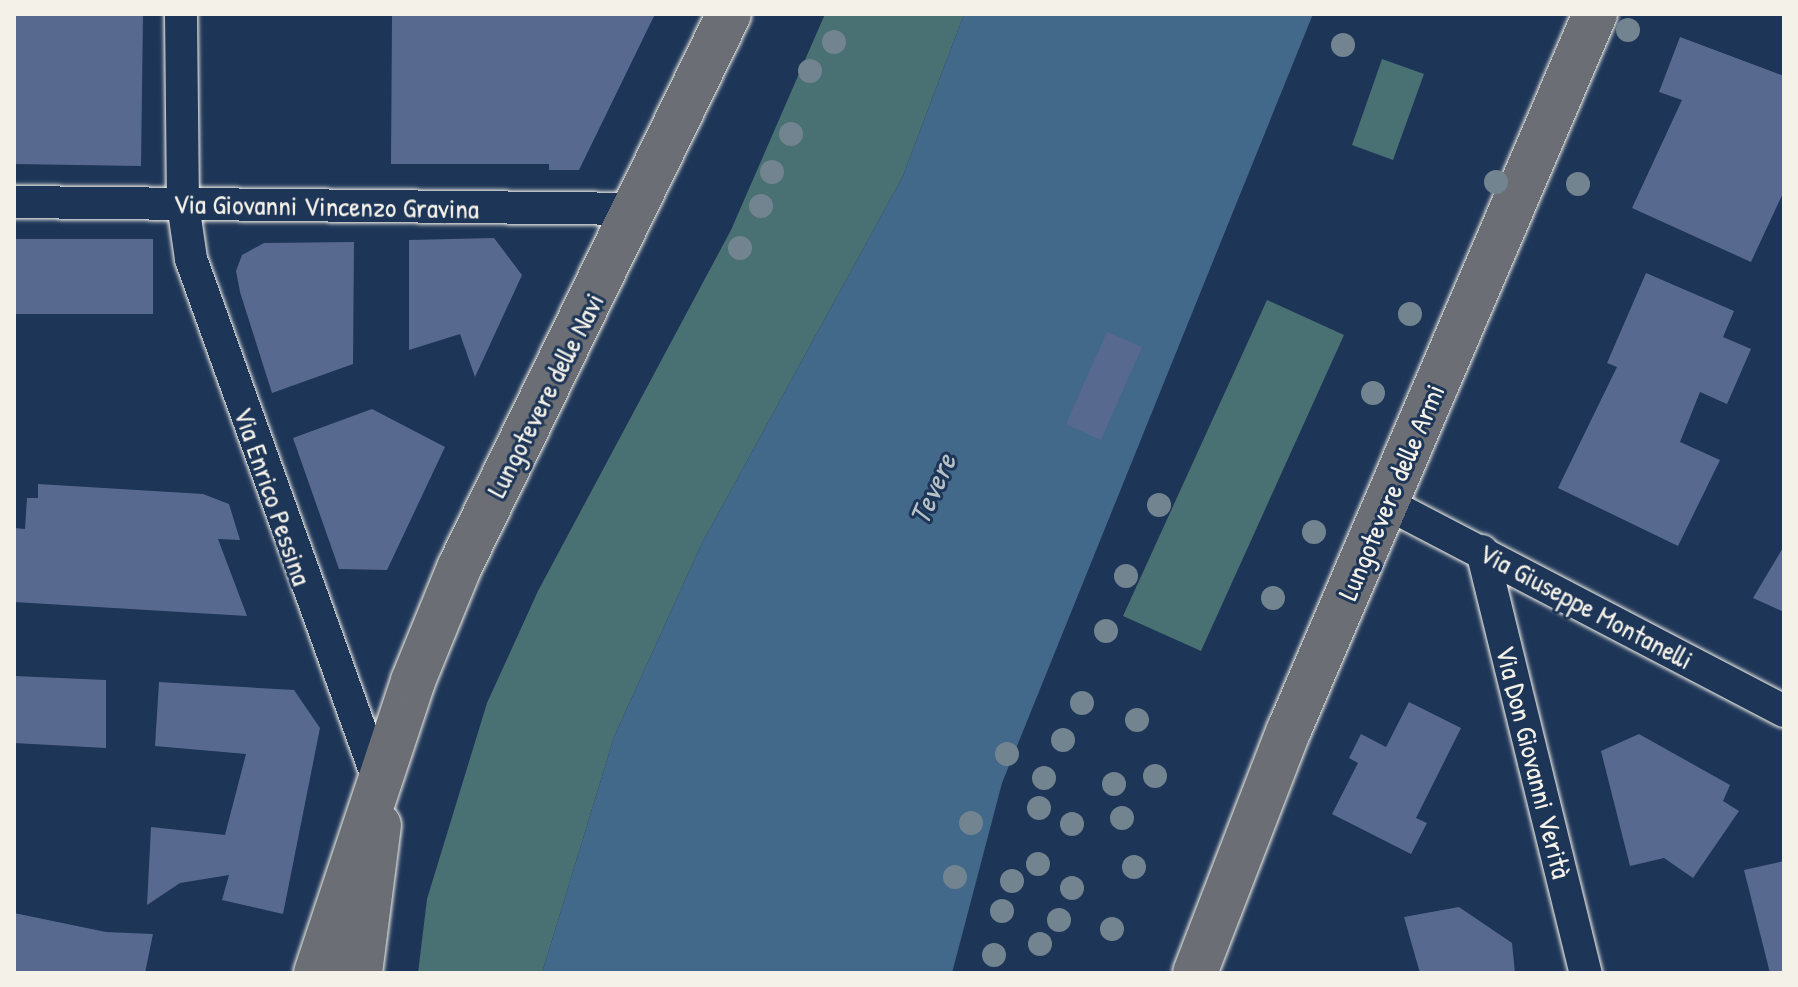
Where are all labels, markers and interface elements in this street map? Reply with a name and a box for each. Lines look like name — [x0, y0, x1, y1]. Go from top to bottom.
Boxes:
street label: Via Giovanni Vincenzo Gravina — [173, 187, 479, 225]
street label: Lungotevere delle Navi — [479, 287, 611, 503]
street label: Lungotevere delle Armi — [1330, 379, 1452, 605]
street label: Via Enrico Pessina — [227, 403, 319, 589]
water label: Tevere — [901, 448, 963, 530]
street label: Via Giuseppe Montanelli — [1473, 535, 1699, 677]
street label: Via Don Giovanni Verità — [1489, 642, 1579, 882]

